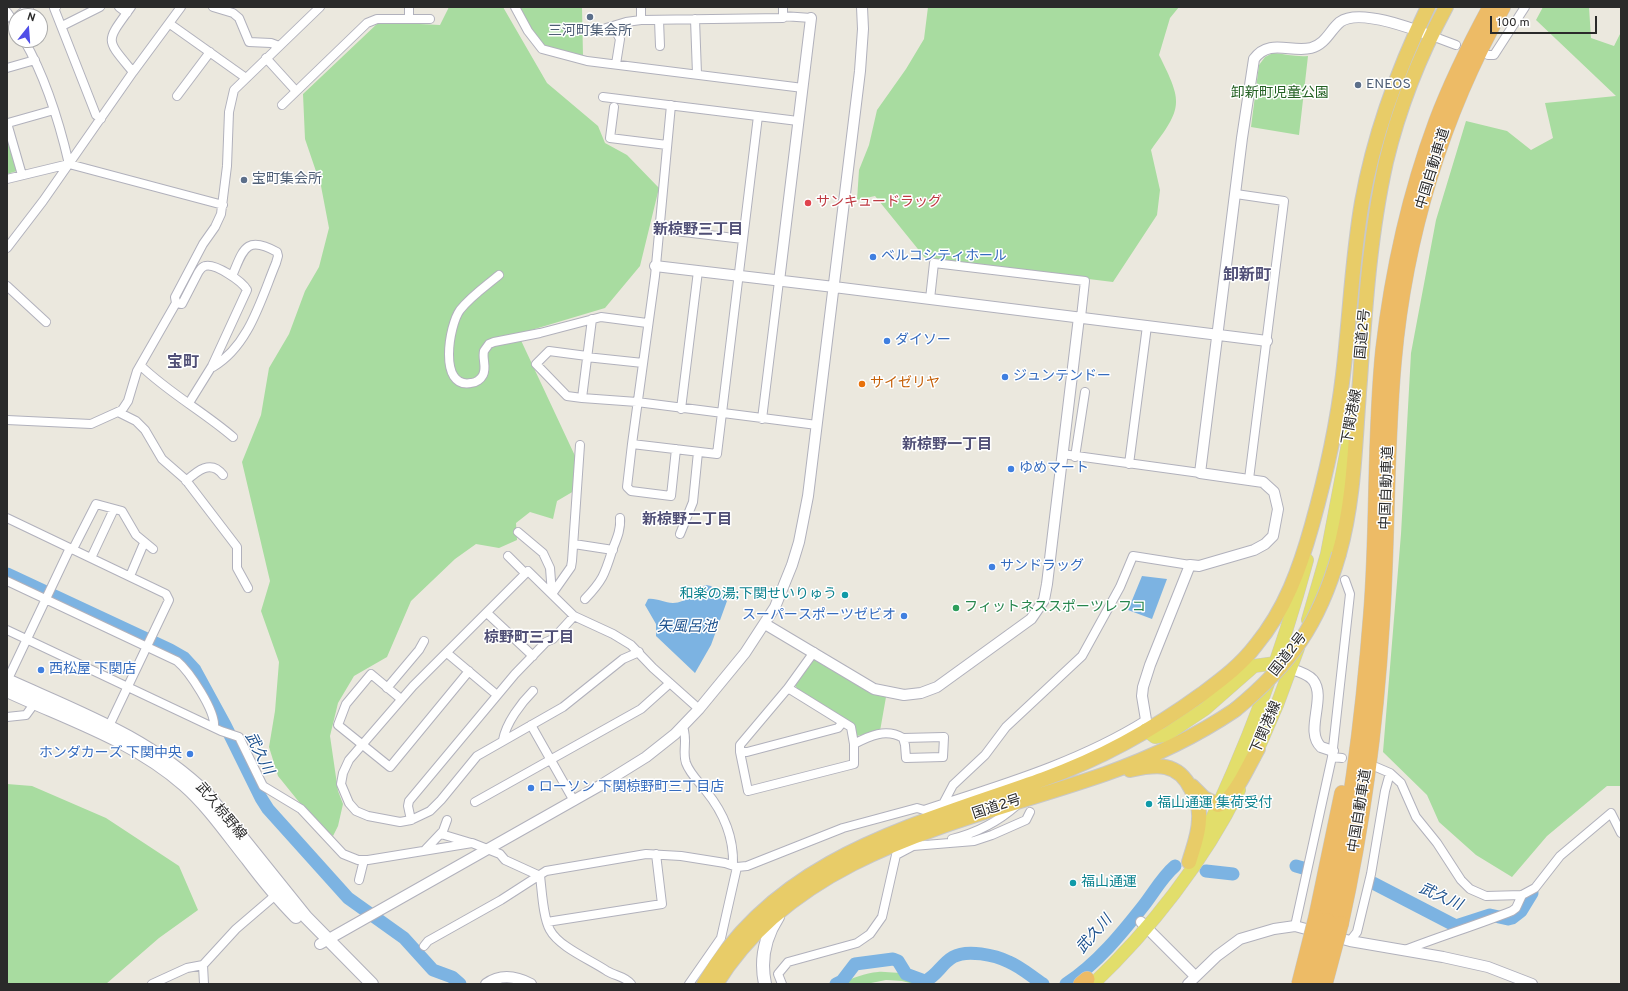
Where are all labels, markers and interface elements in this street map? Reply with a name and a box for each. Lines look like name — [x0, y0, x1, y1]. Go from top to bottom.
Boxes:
north arrow — [8, 8, 48, 48]
scale bar — [1492, 8, 1599, 34]
text: N — [25, 10, 37, 25]
marker: 三河町集会所 — [585, 12, 595, 22]
text: 100 m — [1497, 15, 1530, 31]
place label: 三河町集会所 — [548, 24, 632, 40]
place label: ENEOS — [1366, 77, 1411, 93]
marker: ENEOS — [1353, 80, 1363, 90]
park label: 卸新町児童公園 — [1231, 86, 1329, 102]
street label: 中国自動車道 — [1414, 126, 1454, 212]
place label: 宝町集会所 — [252, 172, 322, 188]
marker: 宝町集会所 — [239, 175, 249, 185]
place label: サンキュードラッグ — [816, 195, 942, 211]
marker: サンキュードラッグ — [803, 198, 813, 208]
district label: 新椋野三丁目 — [653, 222, 743, 240]
place label: ベルコシティホール — [881, 249, 1007, 265]
marker: ベルコシティホール — [868, 252, 878, 262]
district label: 卸新町 — [1223, 267, 1271, 287]
street label: 国道2号 — [1353, 308, 1375, 360]
place label: ダイソー — [895, 333, 951, 349]
marker: ダイソー — [882, 336, 892, 346]
district label: 宝町 — [167, 354, 199, 374]
place label: ジュンテンドー — [1013, 369, 1111, 385]
marker: ジュンテンドー — [1000, 372, 1010, 382]
place label: サイゼリヤ — [870, 376, 940, 392]
marker: サイゼリヤ — [857, 379, 867, 389]
street label: 下関港線 — [1340, 388, 1366, 446]
district label: 新椋野一丁目 — [902, 437, 992, 455]
street label: 中国自動車道 — [1378, 446, 1398, 530]
place label: ゆめマート — [1019, 461, 1089, 477]
marker: ゆめマート — [1006, 464, 1016, 474]
district label: 新椋野二丁目 — [642, 512, 732, 530]
place label: サンドラッグ — [1000, 559, 1084, 575]
marker: サンドラッグ — [987, 562, 997, 572]
place label: 和楽の湯;下関せいりゅう — [680, 587, 837, 603]
marker: 和楽の湯;下関せいりゅう — [840, 590, 850, 600]
place label: フィットネススポーツレフコ — [964, 600, 1146, 616]
marker: フィットネススポーツレフコ — [951, 603, 961, 613]
place label: スーパースポーツゼビオ — [742, 608, 896, 624]
marker: スーパースポーツゼビオ — [899, 611, 909, 621]
water label: 矢風呂池 — [657, 619, 717, 637]
district label: 椋野町三丁目 — [484, 630, 574, 648]
street label: 国道2号 — [1267, 630, 1311, 680]
place label: 西松屋 下関店 — [49, 662, 136, 678]
marker: 西松屋 下関店 — [36, 665, 46, 675]
street label: 下関港線 — [1248, 699, 1286, 757]
water label: 武久川 — [240, 730, 276, 778]
place label: ホンダカーズ 下関中央 — [39, 746, 182, 762]
marker: ホンダカーズ 下関中央 — [185, 749, 195, 759]
street label: 中国自動車道 — [1346, 768, 1376, 854]
street label: 武久椋野線 — [191, 780, 249, 844]
place label: ローソン 下関椋野町三丁目店 — [539, 780, 724, 796]
marker: ローソン 下関椋野町三丁目店 — [526, 783, 536, 793]
street label: 国道2号 — [970, 792, 1024, 824]
place label: 福山通運 集荷受付 — [1157, 796, 1272, 812]
marker: 福山通運 集荷受付 — [1144, 799, 1154, 809]
place label: 福山通運 — [1081, 875, 1137, 891]
marker: 福山通運 — [1068, 878, 1078, 888]
water label: 武久川 — [1416, 881, 1464, 915]
water label: 武久川 — [1073, 912, 1117, 958]

